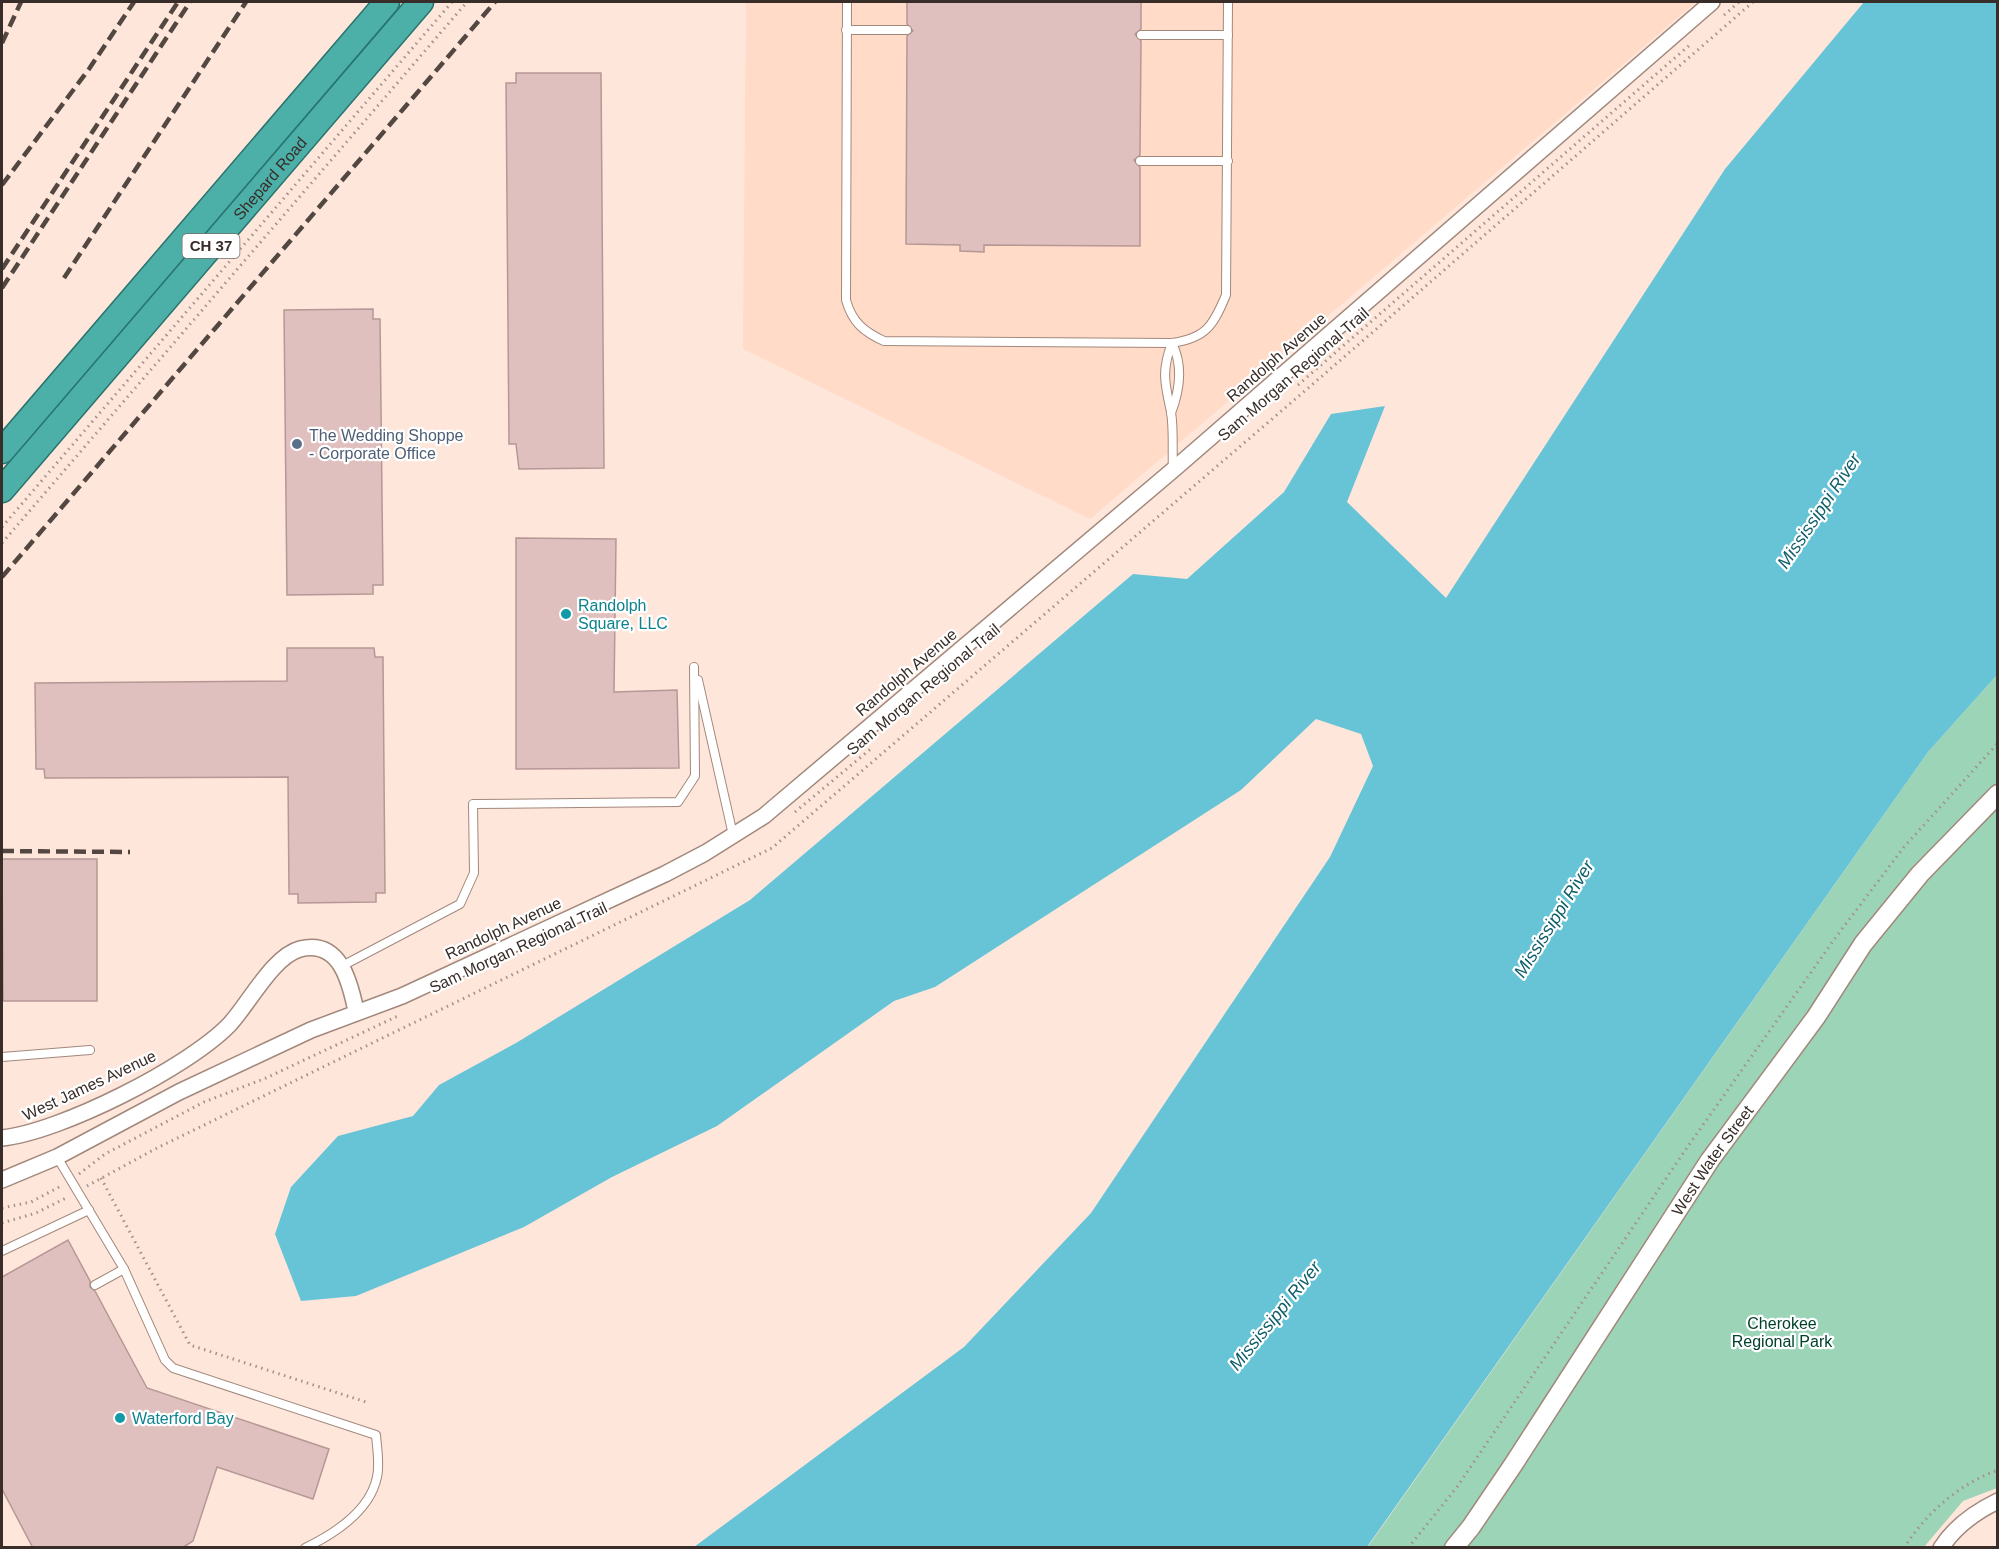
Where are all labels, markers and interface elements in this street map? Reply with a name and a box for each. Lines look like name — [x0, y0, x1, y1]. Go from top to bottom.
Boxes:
street label: Shepard Road — [230, 134, 310, 223]
road number: CH 37 — [182, 234, 240, 258]
street label: Sam Morgan Regional Trail — [1215, 304, 1372, 444]
street label: Randolph Avenue — [1223, 310, 1330, 405]
place label: The Wedding Shoppe - Corporate Office — [309, 427, 464, 462]
marker: The Wedding Shoppe - Corporate Office — [290, 437, 304, 451]
water label: Mississippi River — [1773, 449, 1865, 572]
place label: Randolph Square, LLC — [578, 597, 668, 632]
marker: Randolph Square, LLC — [559, 607, 573, 621]
street label: Sam Morgan Regional Trail — [844, 621, 1003, 758]
street label: Randolph Avenue — [853, 625, 960, 719]
water label: Mississippi River — [1510, 856, 1599, 981]
street label: Randolph Avenue — [443, 894, 564, 963]
street label: Sam Morgan Regional Trail — [427, 899, 610, 996]
street label: West James Avenue — [20, 1047, 159, 1124]
street label: West Water Street — [1669, 1102, 1757, 1219]
water label: Mississippi River — [1225, 1257, 1326, 1374]
park label: Cherokee Regional Park — [1732, 1315, 1833, 1350]
place label: Waterford Bay — [132, 1410, 234, 1427]
marker: Waterford Bay — [113, 1411, 127, 1425]

